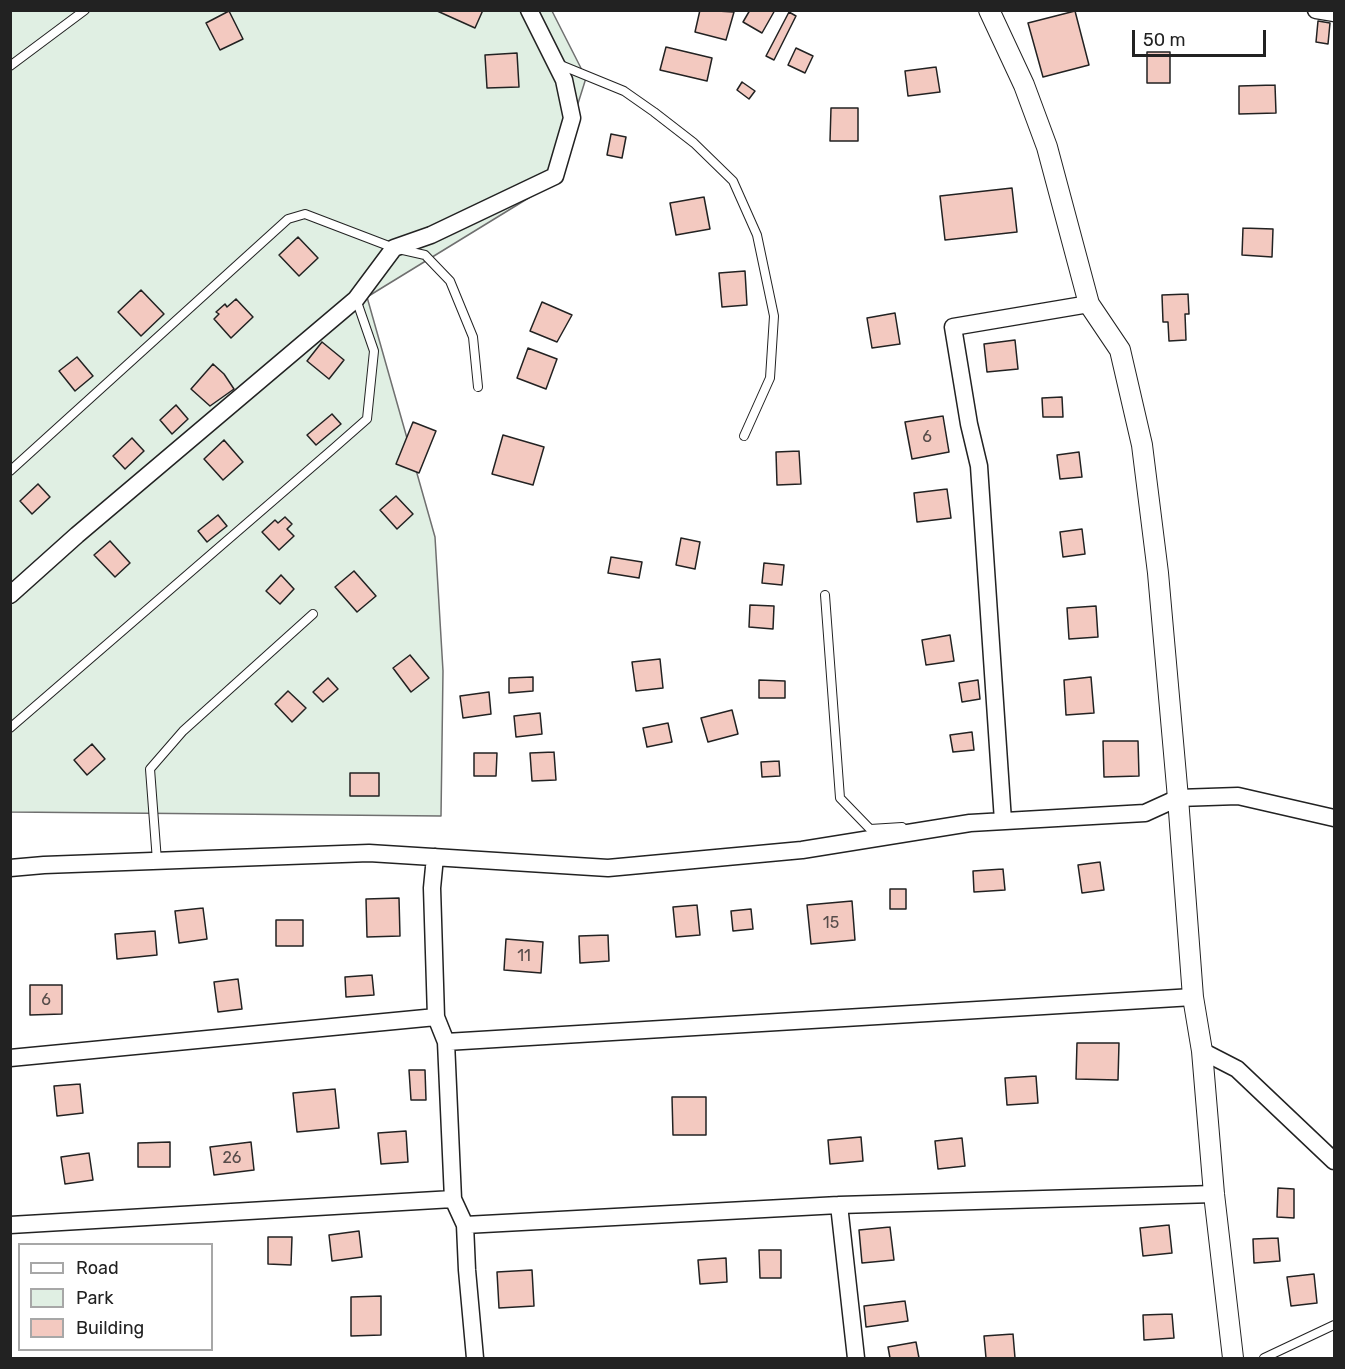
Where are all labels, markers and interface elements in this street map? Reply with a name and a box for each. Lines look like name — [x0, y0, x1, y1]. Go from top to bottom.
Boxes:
scale bar — [1135, 18, 1268, 56]
text: 50 m — [1143, 29, 1186, 51]
house number: 6 — [922, 427, 932, 447]
house number: 15 — [823, 913, 839, 933]
house number: 11 — [517, 946, 531, 966]
house number: 6 — [41, 990, 51, 1010]
house number: 26 — [222, 1148, 242, 1168]
legend — [18, 1243, 213, 1351]
text: Road — [76, 1257, 119, 1279]
text: Park — [76, 1287, 113, 1309]
text: Building — [76, 1317, 144, 1339]

